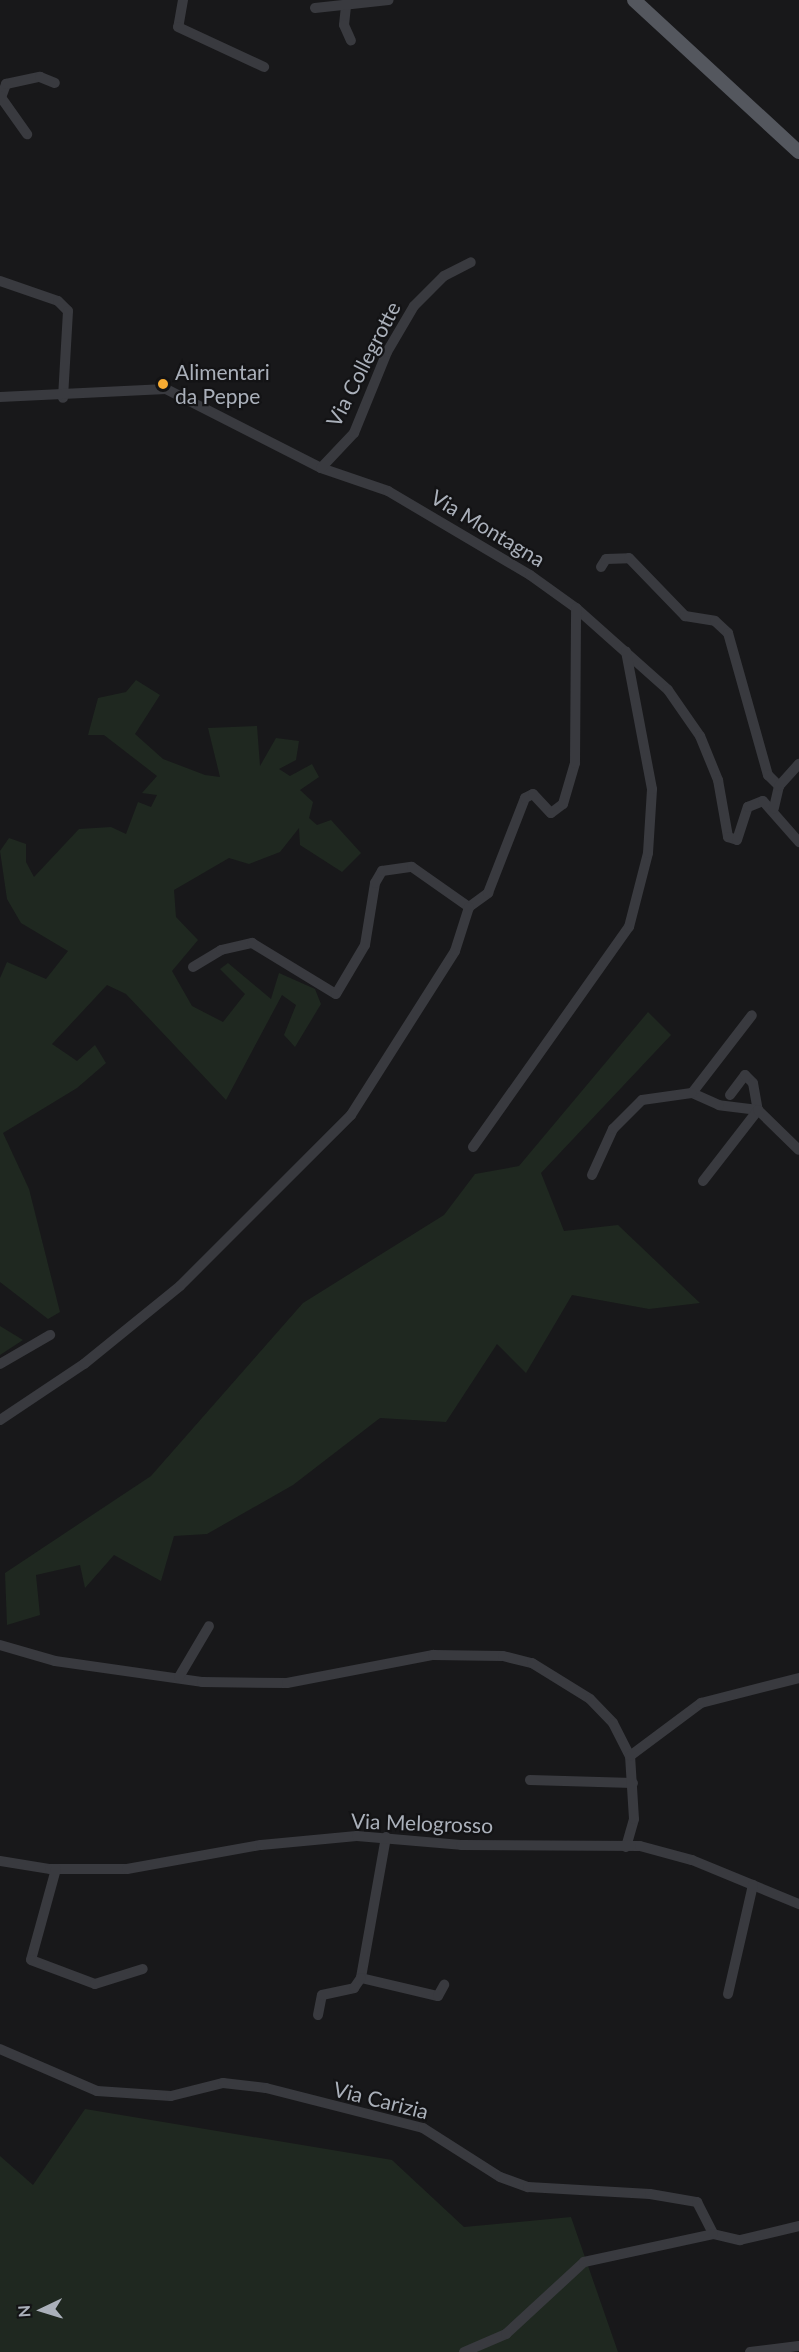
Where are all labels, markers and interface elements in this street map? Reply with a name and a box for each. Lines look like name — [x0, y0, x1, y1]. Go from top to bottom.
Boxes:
street label: Via Collegrotte — [321, 297, 405, 431]
place label: Alimentari da Peppe — [175, 359, 270, 409]
marker: Alimentari da Peppe — [156, 377, 170, 391]
street label: Via Montagna — [426, 484, 550, 572]
street label: Via Melogrosso — [350, 1808, 494, 1838]
street label: Via Carizia — [331, 2076, 431, 2124]
north arrow — [12, 2280, 72, 2340]
text: N — [14, 2304, 33, 2318]

